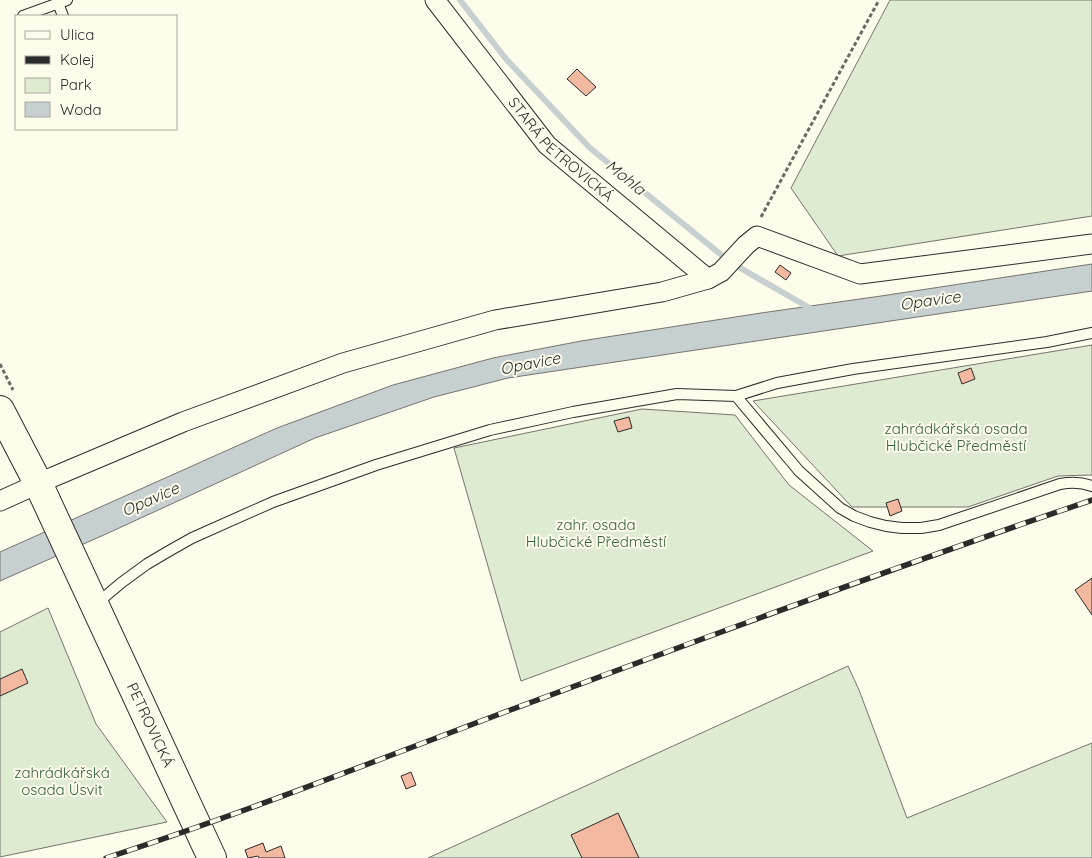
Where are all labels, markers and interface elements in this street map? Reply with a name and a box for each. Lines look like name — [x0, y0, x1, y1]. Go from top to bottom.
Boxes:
legend — [15, 15, 178, 130]
text: Ulica — [60, 25, 94, 44]
text: Kolej — [60, 50, 95, 69]
text: Park — [60, 75, 92, 94]
street label: STARÁ PETROVICKÁ — [504, 93, 618, 206]
text: Woda — [60, 100, 102, 119]
water label: Mohla — [602, 155, 651, 200]
water label: Opavice — [899, 286, 962, 314]
water label: Opavice — [498, 347, 563, 379]
park label: zahrádkářská osada Hlubčické Předměstí — [884, 419, 1028, 455]
water label: Opavice — [118, 477, 183, 520]
park label: zahr. osada Hlubčické Předměstí — [526, 515, 667, 551]
street label: PETROVICKÁ — [123, 679, 179, 770]
park label: zahrádkářská osada Úsvit — [14, 763, 110, 799]

